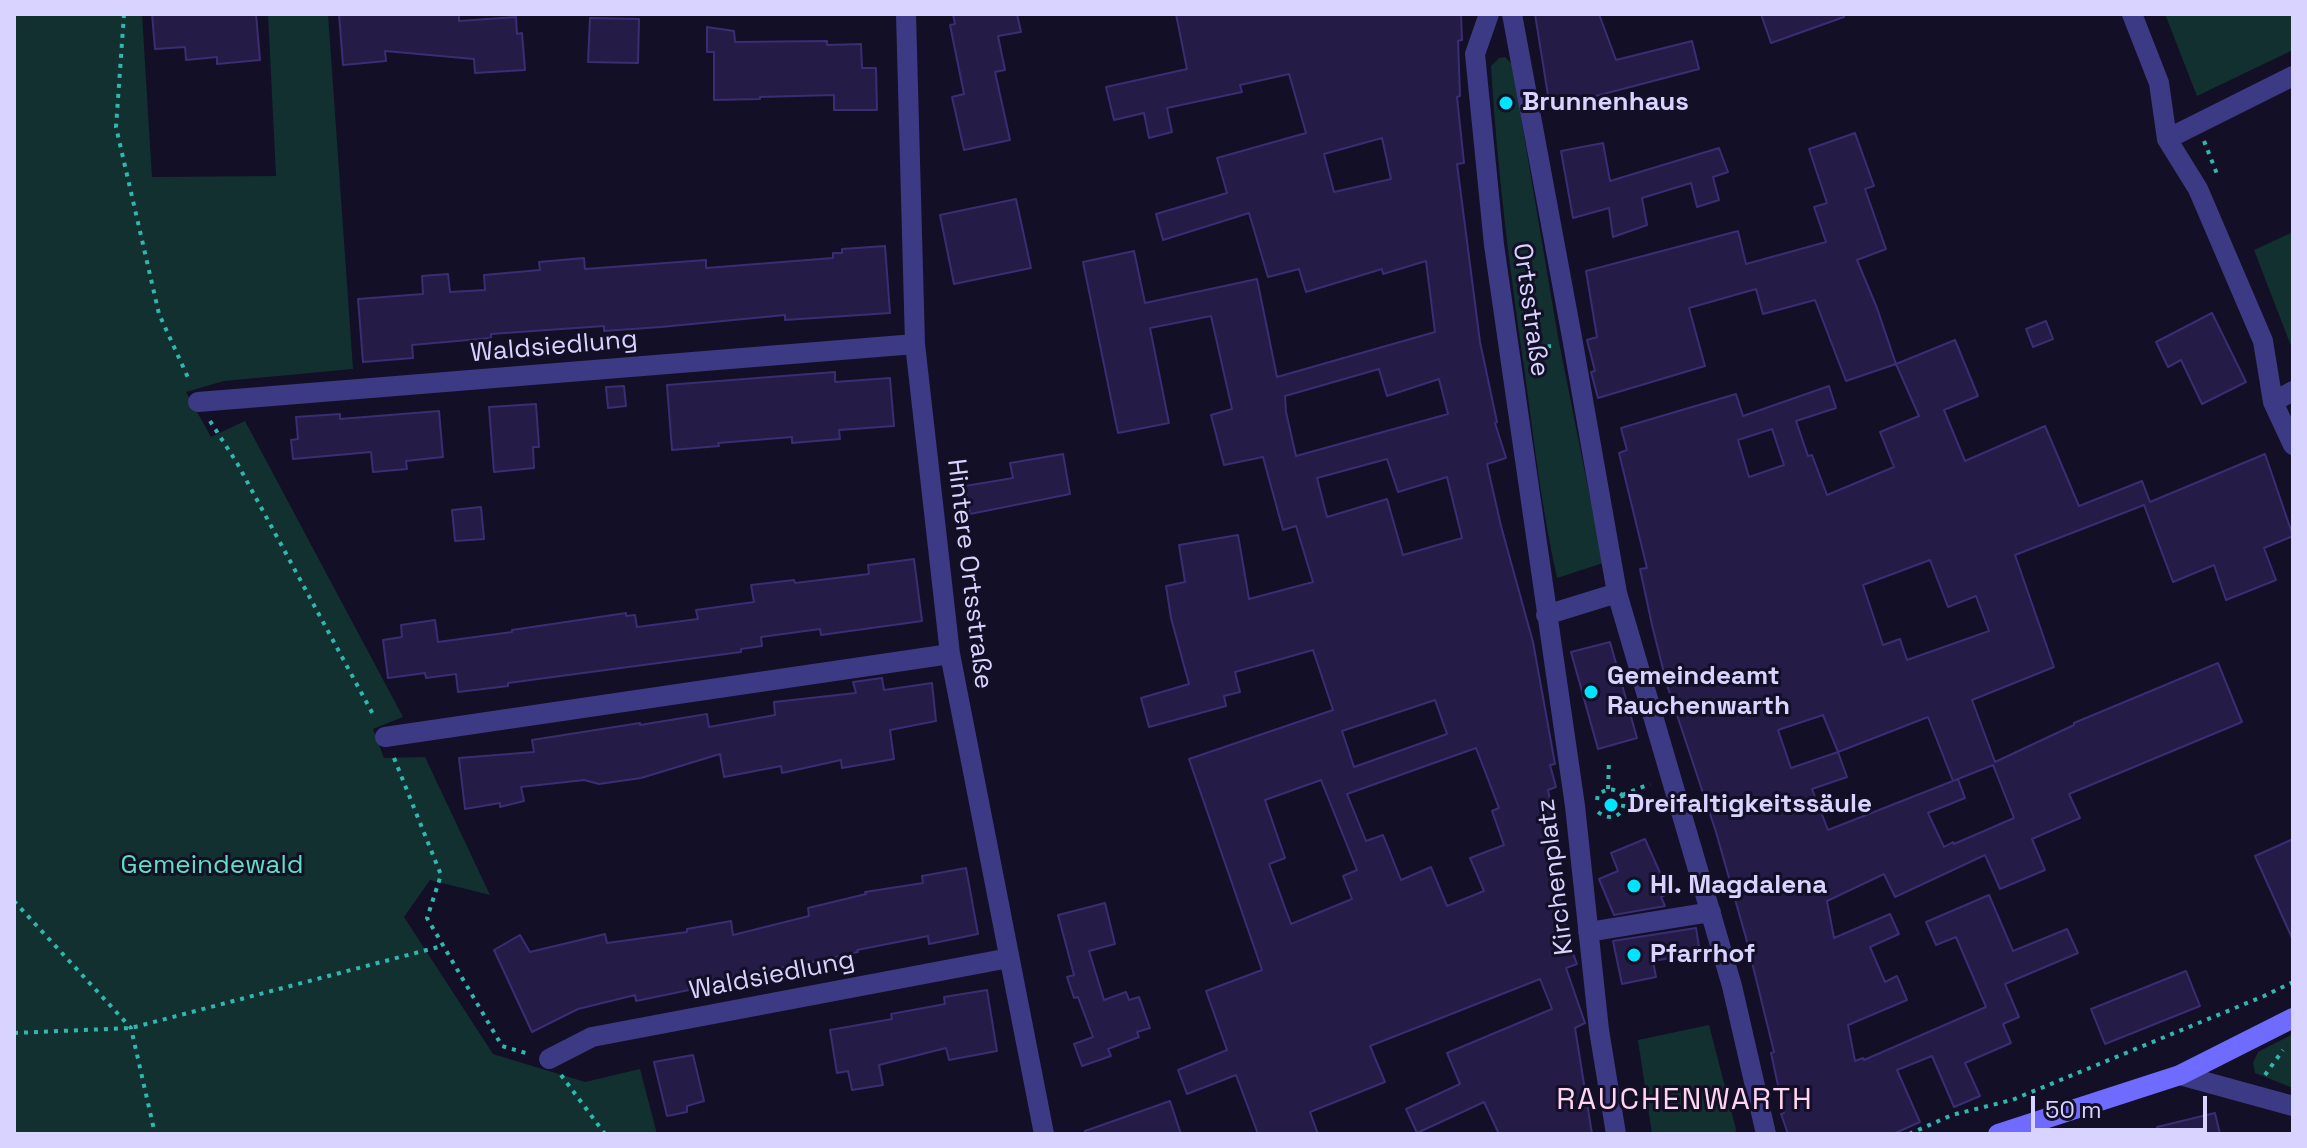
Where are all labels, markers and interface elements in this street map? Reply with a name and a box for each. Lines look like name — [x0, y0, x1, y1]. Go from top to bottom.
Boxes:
place label: Brunnenhaus — [1522, 87, 1689, 119]
marker: Brunnenhaus — [1497, 94, 1515, 112]
street label: Ortsstraße — [1505, 241, 1555, 379]
street label: Waldsiedlung — [469, 324, 639, 370]
street label: Hintere Ortsstraße — [939, 457, 999, 691]
place label: Gemeindeamt Rauchenwarth — [1607, 661, 1790, 722]
marker: Gemeindeamt Rauchenwarth — [1582, 683, 1600, 701]
place label: Dreifaltigkeitssäule — [1627, 789, 1872, 821]
marker: Dreifaltigkeitssäule — [1602, 796, 1620, 814]
street label: Kirchenplatz — [1531, 797, 1581, 957]
park label: Gemeindewald — [120, 850, 304, 882]
place label: Hl. Magdalena — [1650, 870, 1827, 902]
marker: Hl. Magdalena — [1625, 877, 1643, 895]
place label: Pfarrhof — [1650, 939, 1755, 971]
street label: Waldsiedlung — [687, 945, 857, 1007]
marker: Pfarrhof — [1625, 946, 1643, 964]
scale bar — [2035, 1080, 2211, 1130]
district label: RAUCHENWARTH — [1556, 1083, 1814, 1119]
text: 50 m — [2045, 1094, 2102, 1125]

